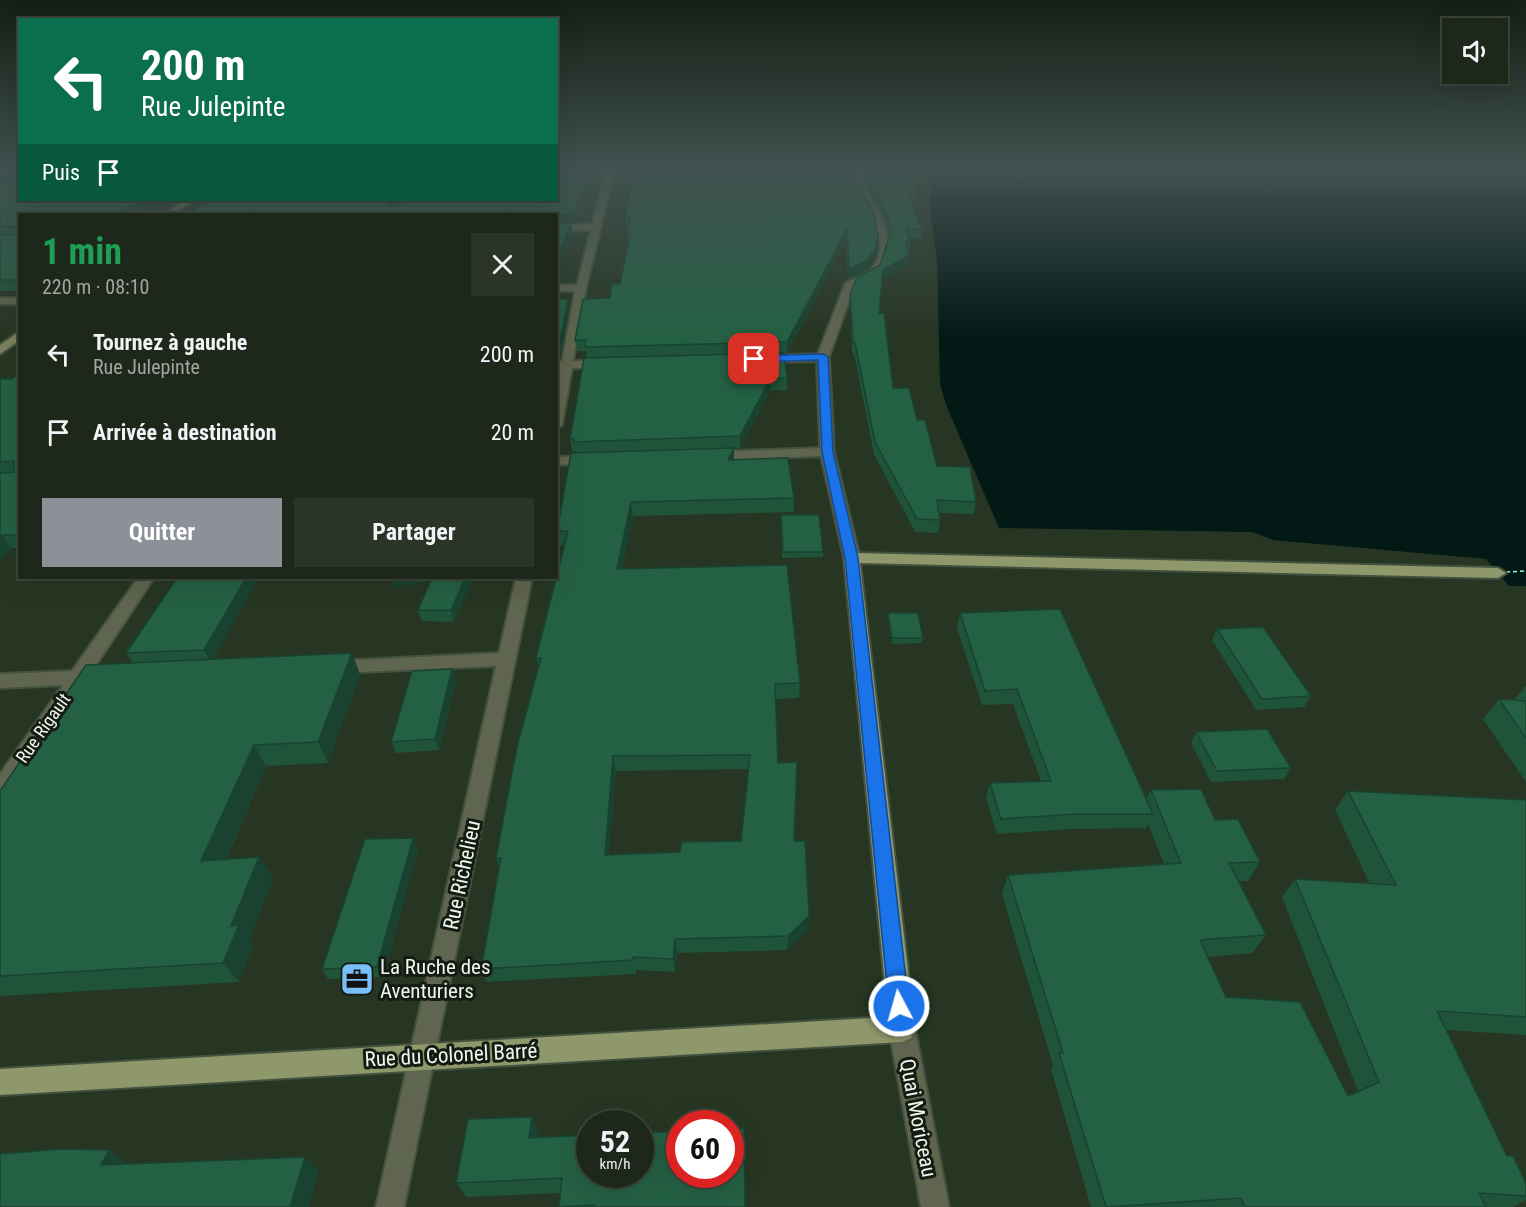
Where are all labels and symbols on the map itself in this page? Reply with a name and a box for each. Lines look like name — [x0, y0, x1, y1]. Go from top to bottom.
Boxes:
pin — [728, 333, 779, 384]
street label: Rue Rigault — [11, 689, 75, 767]
street label: Rue Richelieu — [439, 818, 485, 932]
place label: La Ruche des Aventuriers — [380, 955, 491, 1003]
office icon: La Ruche des Aventuriers — [339, 961, 375, 997]
position arrow — [867, 974, 931, 1038]
street label: Rue du Colonel Barré — [364, 1038, 538, 1072]
street label: Quai Moriceau — [895, 1057, 941, 1179]
speed limit sign: 60 — [666, 1110, 744, 1188]

